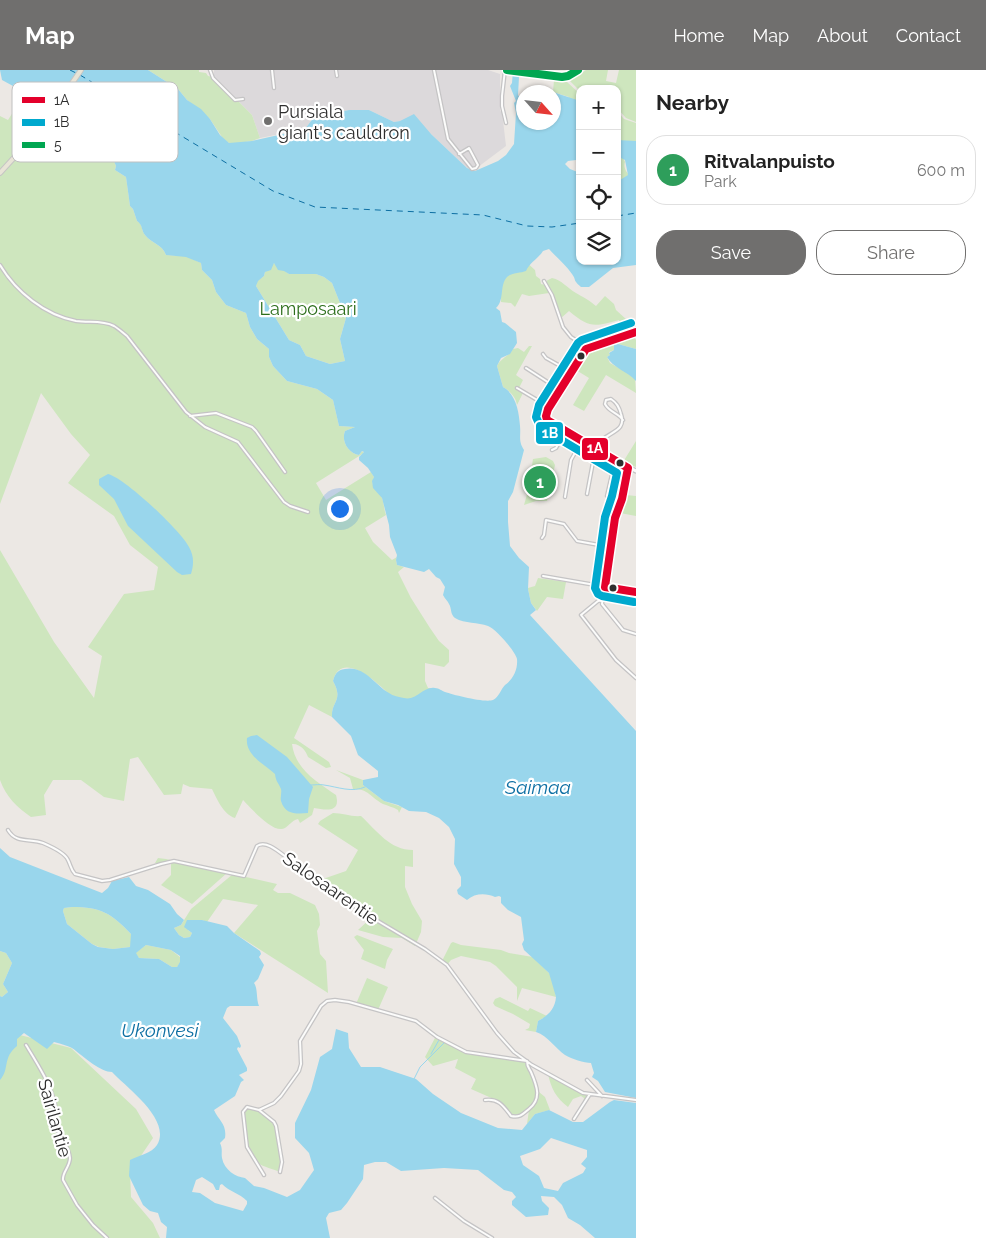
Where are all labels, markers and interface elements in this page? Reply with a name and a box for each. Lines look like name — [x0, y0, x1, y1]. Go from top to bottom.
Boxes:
text: Map — [25, 21, 75, 50]
text: Home — [673, 25, 724, 46]
text: Map — [752, 25, 789, 46]
text: About — [817, 25, 868, 46]
text: Contact — [896, 25, 961, 46]
legend — [12, 82, 178, 162]
north arrow — [516, 85, 561, 130]
map controls — [576, 85, 621, 265]
button: + — [576, 85, 621, 130]
text: Nearby — [656, 90, 729, 115]
text: 1A — [54, 92, 70, 108]
place label: Pursiala giant's cauldron — [278, 101, 410, 143]
text: 1B — [54, 114, 69, 130]
marker: Pursiala giant's cauldron — [262, 115, 274, 127]
button: − — [576, 130, 621, 175]
text: 5 — [54, 137, 62, 153]
text: Ritvalanpuisto — [704, 150, 835, 172]
text: 1 — [669, 161, 677, 180]
text: 600 m — [917, 161, 965, 180]
text: Park — [704, 172, 737, 191]
button: locate — [576, 175, 621, 220]
button: layers — [576, 220, 621, 265]
button: Save — [656, 230, 806, 275]
button: Share — [816, 230, 966, 275]
park label: Lamposaari — [259, 298, 357, 319]
unlabelled marker — [576, 351, 586, 361]
line badge: 1B — [535, 421, 564, 445]
text: 1B — [542, 425, 559, 441]
line badge: 1A — [581, 437, 609, 461]
text: 1A — [587, 440, 604, 456]
unlabelled marker — [615, 458, 625, 468]
pin: 1 — [524, 463, 556, 501]
your location — [327, 496, 353, 522]
unlabelled marker — [608, 583, 618, 593]
water label: Saimaa — [504, 776, 571, 798]
street label: Salosaarentie — [279, 847, 383, 929]
water label: Ukonvesi — [121, 1019, 200, 1041]
street label: Sairilantie — [34, 1076, 76, 1160]

